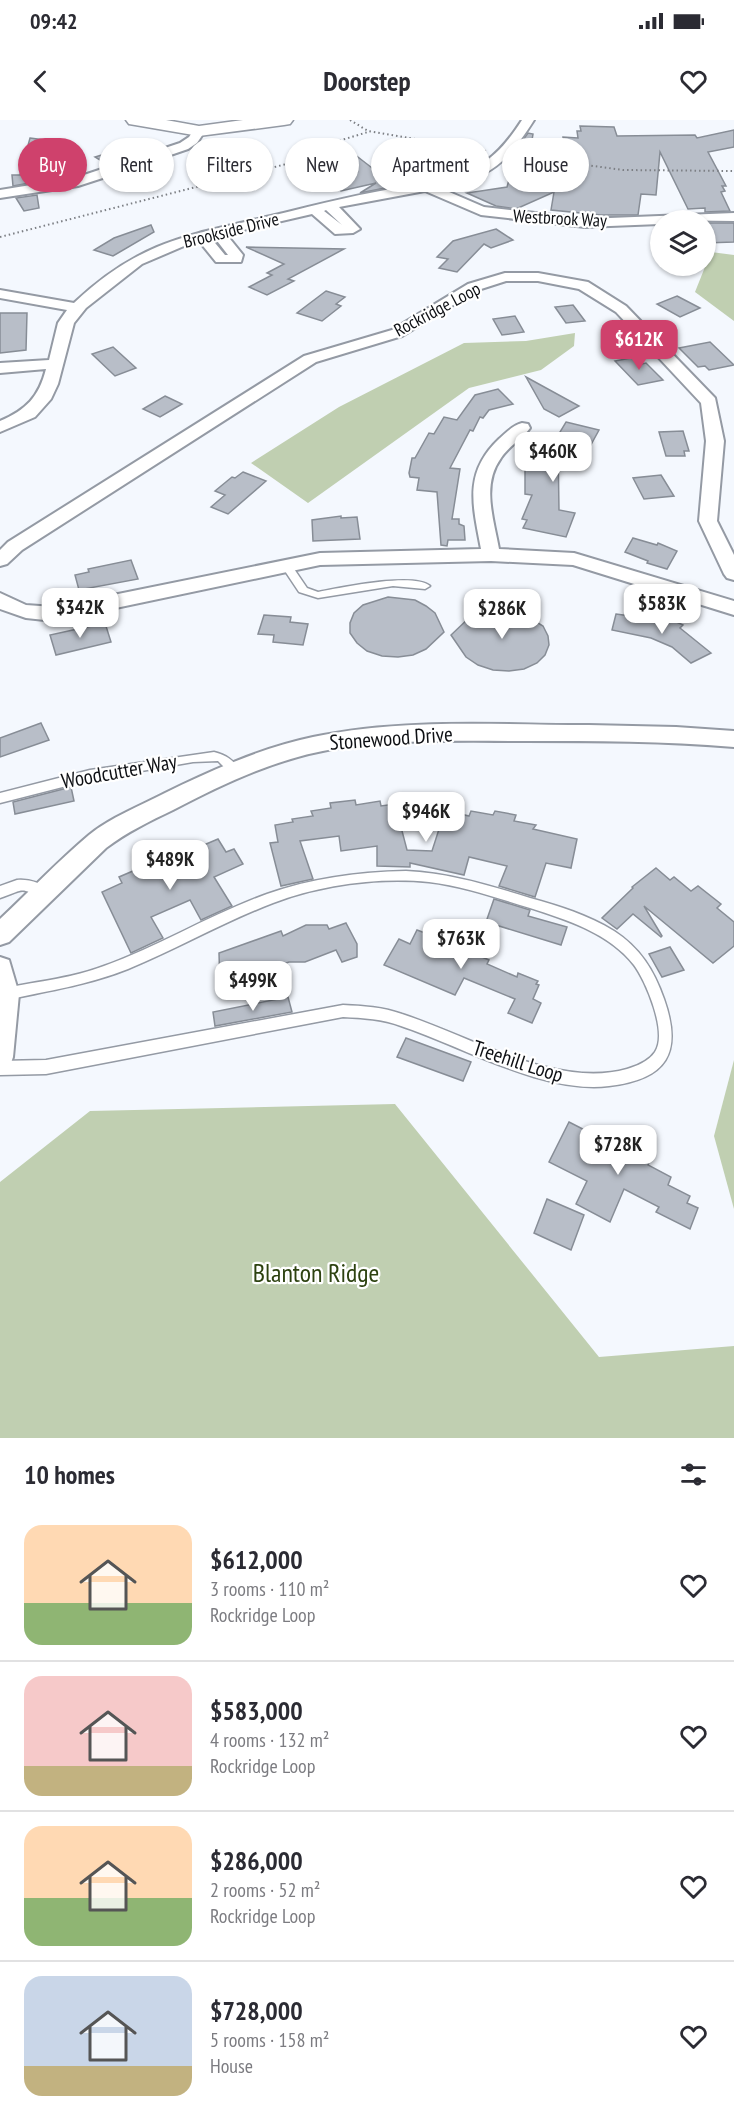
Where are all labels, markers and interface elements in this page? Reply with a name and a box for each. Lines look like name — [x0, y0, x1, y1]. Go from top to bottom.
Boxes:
text: 09:42 — [30, 7, 78, 35]
text: Doorstep — [323, 64, 411, 98]
icon: back — [24, 65, 57, 98]
icon: heart — [677, 65, 710, 98]
chip: Buy — [18, 138, 87, 192]
chip: Rent — [99, 138, 174, 192]
chip: Filters — [186, 138, 273, 192]
chip: New — [285, 138, 359, 192]
chip: Apartment — [371, 138, 490, 192]
chip: House — [502, 138, 589, 192]
street label: Westbrook Way — [513, 204, 608, 232]
street label: Brookside Drive — [181, 207, 281, 253]
map controls — [650, 210, 716, 276]
button: layers — [650, 210, 716, 276]
street label: Rockridge Loop — [390, 277, 484, 341]
pin: $612K — [597, 320, 681, 371]
text: $612K — [615, 326, 663, 352]
pin: $460K — [511, 432, 595, 483]
text: $460K — [529, 438, 577, 464]
pin: $583K — [620, 584, 704, 635]
pin: $342K — [38, 588, 122, 639]
pin: $286K — [460, 589, 544, 640]
text: $583K — [638, 590, 686, 616]
text: $342K — [56, 594, 104, 620]
text: $286K — [478, 595, 526, 621]
street label: Stonewood Drive — [328, 720, 454, 756]
street label: Woodcutter Way — [59, 748, 179, 794]
pin: $946K — [384, 792, 468, 843]
text: $946K — [402, 798, 450, 824]
pin: $489K — [128, 840, 212, 891]
text: $489K — [146, 846, 194, 872]
pin: $763K — [419, 919, 503, 970]
text: $763K — [437, 925, 485, 951]
pin: $499K — [211, 961, 295, 1012]
text: $499K — [229, 967, 277, 993]
street label: Treehill Loop — [469, 1034, 567, 1088]
pin: $728K — [576, 1125, 660, 1176]
text: $728K — [594, 1131, 642, 1157]
park label: Blanton Ridge — [253, 1256, 379, 1289]
text: 10 homes — [24, 1458, 115, 1491]
icon: filters — [677, 1458, 710, 1491]
text: $612,000 — [210, 1543, 303, 1576]
icon: home — [72, 1549, 144, 1621]
icon: heart — [677, 1569, 710, 1602]
text: 3 rooms · 110 m² — [210, 1576, 329, 1602]
text: Rockridge Loop — [210, 1602, 315, 1628]
text: $583,000 — [210, 1694, 303, 1727]
icon: home — [72, 1700, 144, 1772]
icon: heart — [677, 1720, 710, 1753]
text: 4 rooms · 132 m² — [210, 1727, 329, 1753]
text: Rockridge Loop — [210, 1753, 315, 1779]
text: $286,000 — [210, 1844, 303, 1877]
icon: home — [72, 1850, 144, 1922]
icon: heart — [677, 1870, 710, 1903]
text: 2 rooms · 52 m² — [210, 1877, 320, 1903]
text: Rockridge Loop — [210, 1903, 315, 1929]
text: $728,000 — [210, 1994, 303, 2027]
icon: home — [72, 2000, 144, 2072]
icon: heart — [677, 2020, 710, 2053]
text: 5 rooms · 158 m² — [210, 2027, 329, 2053]
text: House — [210, 2053, 253, 2079]

